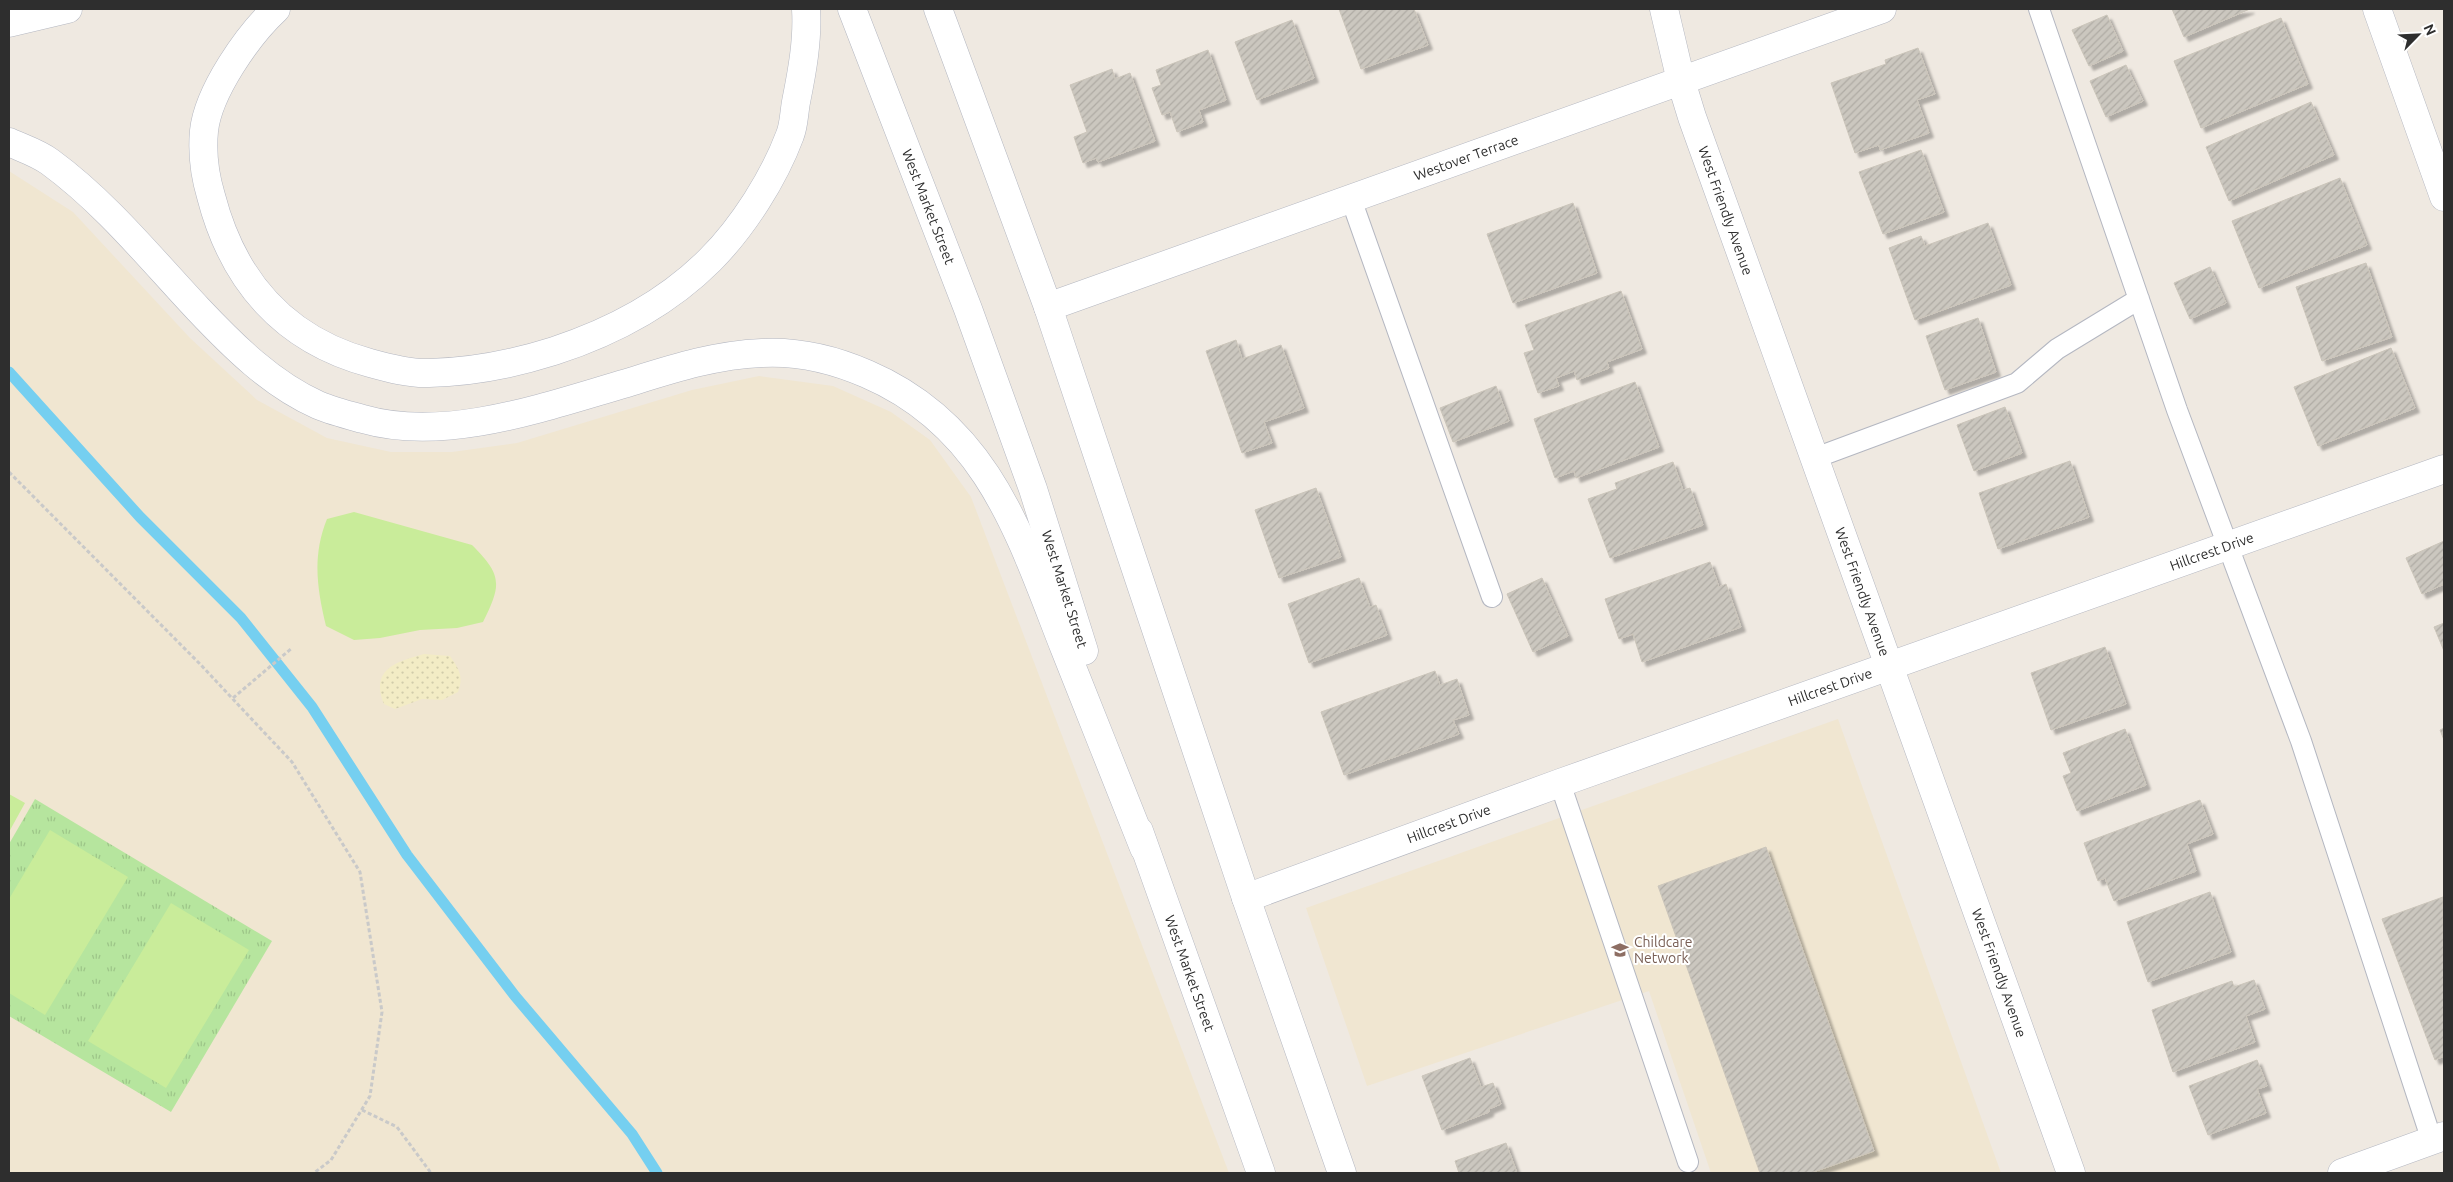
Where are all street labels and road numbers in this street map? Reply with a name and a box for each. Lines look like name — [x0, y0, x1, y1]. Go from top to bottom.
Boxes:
street label: Westover Terrace — [1412, 132, 1521, 184]
street label: West Friendly Avenue — [1695, 144, 1756, 277]
street label: West Market Street — [899, 147, 958, 267]
street label: West Friendly Avenue — [1832, 525, 1893, 658]
street label: West Market Street — [1039, 528, 1091, 650]
street label: Hillcrest Drive — [2168, 529, 2256, 574]
street label: Hillcrest Drive — [1786, 665, 1874, 709]
street label: Hillcrest Drive — [1405, 801, 1493, 846]
street label: West Friendly Avenue — [1969, 906, 2030, 1040]
street label: West Market Street — [1162, 913, 1218, 1034]

